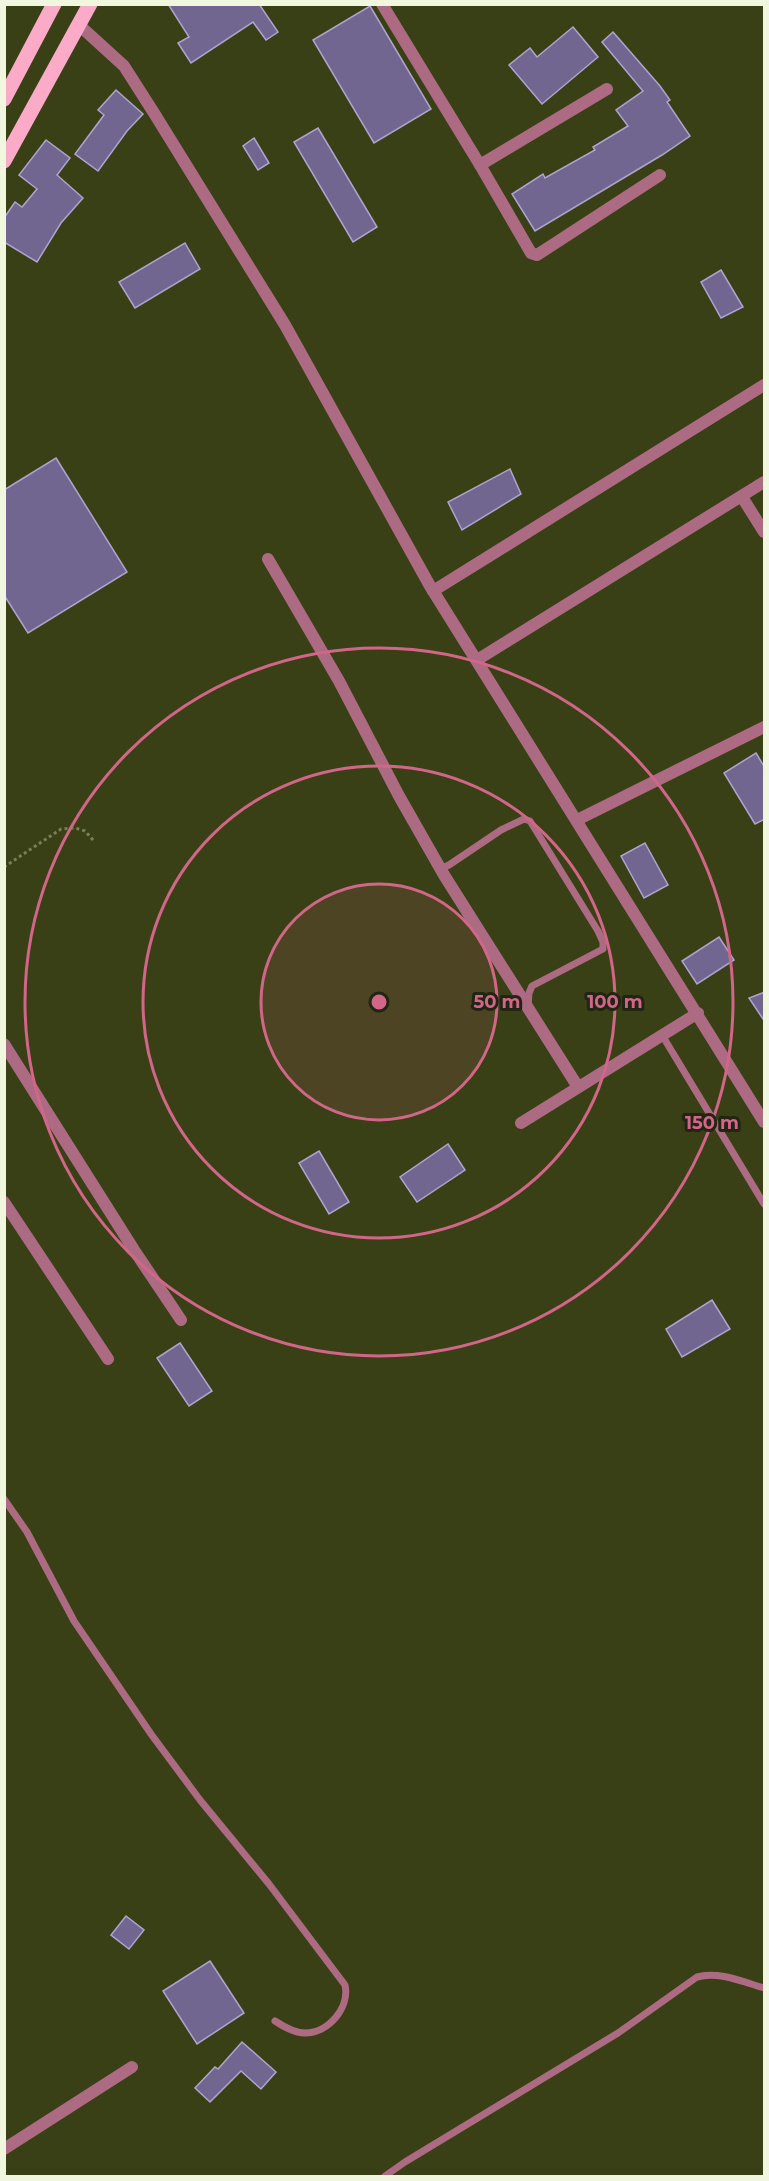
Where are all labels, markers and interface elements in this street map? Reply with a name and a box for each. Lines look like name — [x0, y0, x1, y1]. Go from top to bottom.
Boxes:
text: 50 m — [474, 991, 520, 1013]
text: 100 m — [587, 991, 643, 1013]
centre of rings — [369, 992, 389, 1012]
text: 150 m — [685, 1112, 739, 1134]

